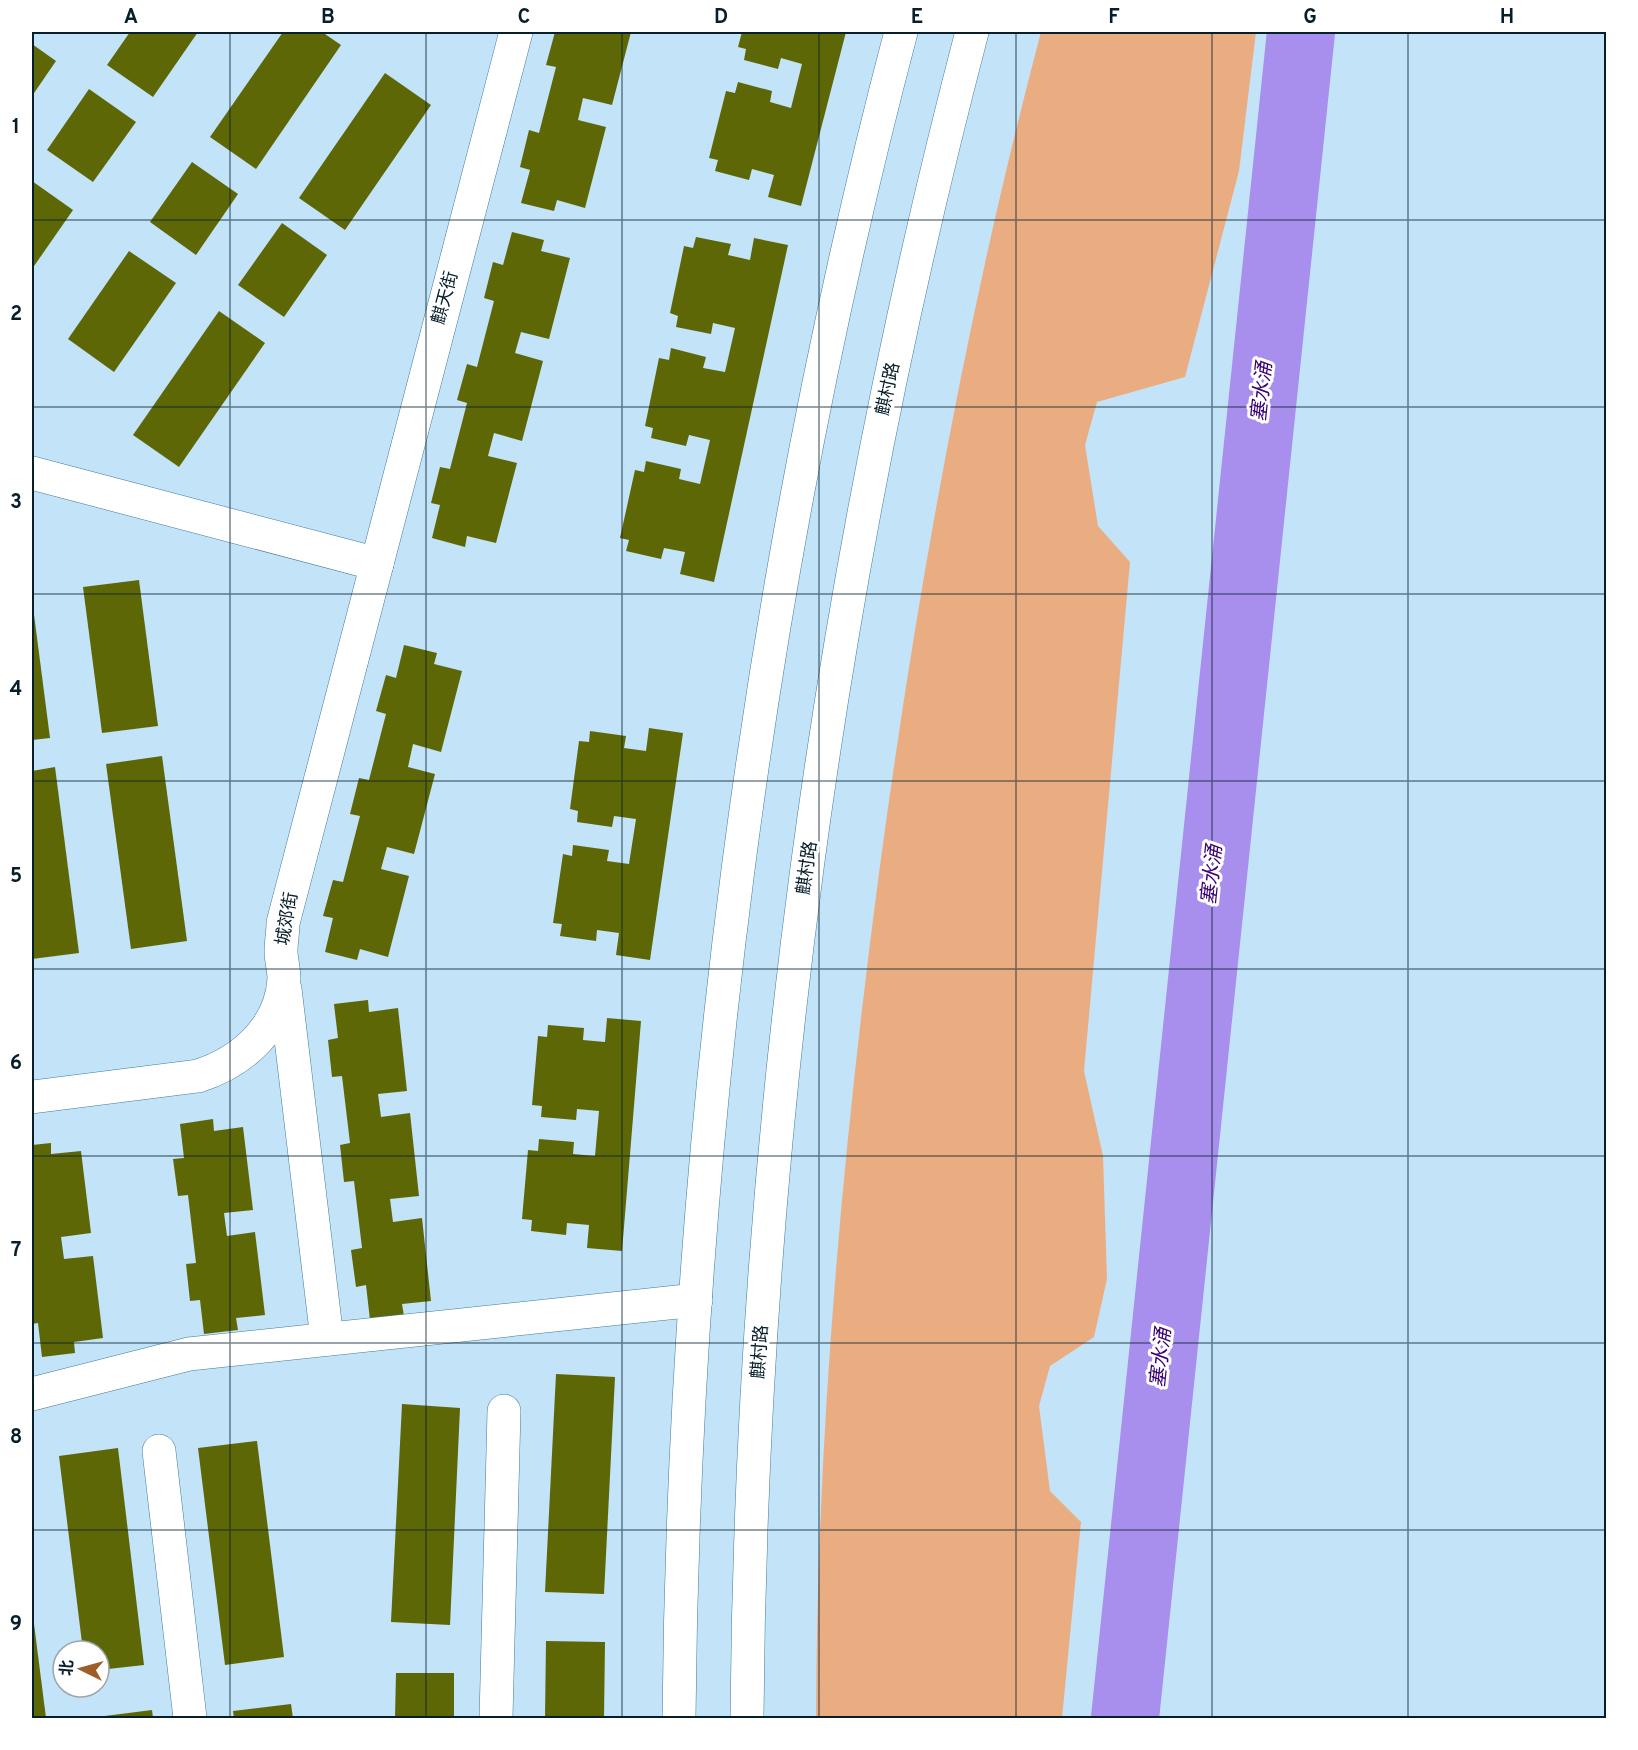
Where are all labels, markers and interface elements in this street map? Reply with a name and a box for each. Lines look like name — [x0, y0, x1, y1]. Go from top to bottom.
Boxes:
text: A — [124, 5, 138, 31]
text: B — [321, 5, 335, 31]
text: C — [518, 5, 530, 31]
text: D — [714, 5, 728, 31]
text: E — [911, 5, 923, 31]
text: F — [1108, 5, 1120, 31]
text: G — [1303, 5, 1317, 31]
text: H — [1500, 5, 1514, 31]
text: 1 — [12, 115, 20, 141]
street label: 麒天街 — [428, 269, 464, 327]
text: 2 — [10, 302, 22, 328]
water label: 塞水涌 — [1247, 359, 1279, 423]
street label: 麒村路 — [872, 360, 906, 418]
text: 3 — [10, 490, 22, 516]
text: 4 — [10, 677, 22, 703]
street label: 麒村路 — [793, 840, 823, 896]
water label: 塞水涌 — [1197, 842, 1229, 906]
text: 5 — [10, 864, 22, 890]
street label: 城郊街 — [272, 890, 304, 948]
text: 6 — [10, 1051, 22, 1077]
text: 7 — [11, 1238, 21, 1264]
street label: 麒村路 — [748, 1324, 774, 1380]
water label: 塞水涌 — [1146, 1325, 1178, 1389]
text: 8 — [10, 1425, 22, 1451]
text: 9 — [10, 1612, 22, 1638]
north arrow — [51, 1639, 111, 1699]
text: 北 — [57, 1659, 79, 1677]

